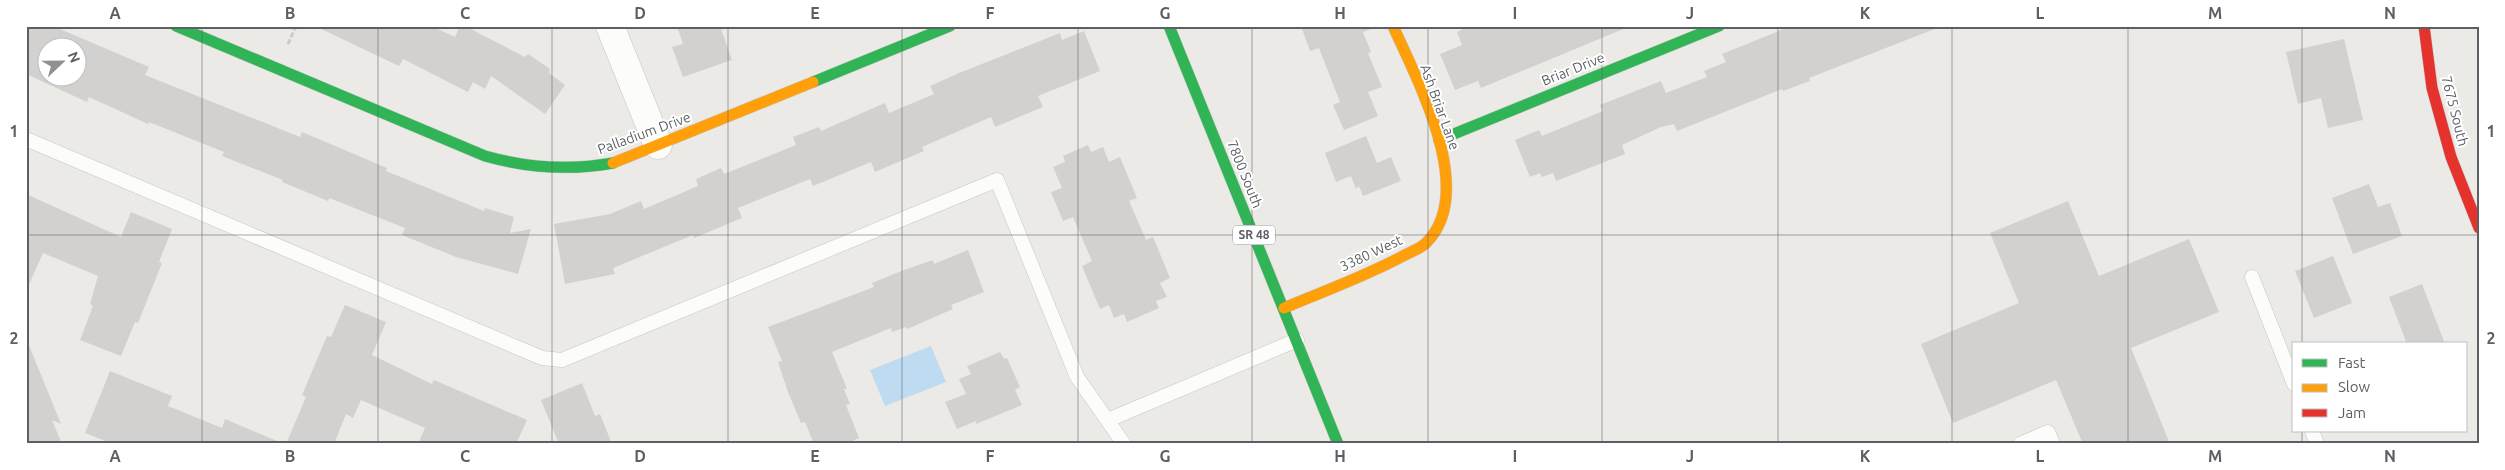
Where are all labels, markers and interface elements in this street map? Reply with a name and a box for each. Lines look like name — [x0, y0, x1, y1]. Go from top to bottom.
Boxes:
text: A — [109, 4, 121, 22]
text: B — [285, 4, 295, 22]
text: C — [460, 4, 470, 22]
text: D — [634, 4, 646, 22]
text: E — [810, 4, 820, 22]
text: F — [986, 4, 995, 22]
text: G — [1159, 4, 1171, 22]
text: H — [1334, 4, 1346, 22]
text: I — [1513, 4, 1517, 22]
text: J — [1686, 4, 1694, 22]
text: K — [1860, 4, 1871, 22]
text: L — [2036, 4, 2045, 22]
text: M — [2208, 4, 2222, 22]
text: N — [2384, 4, 2396, 22]
north arrow — [38, 38, 88, 88]
text: N — [65, 49, 83, 65]
street label: Briar Drive — [1539, 49, 1607, 89]
street label: Ash Briar Lane — [1417, 62, 1463, 152]
street label: 7675 South — [2439, 74, 2471, 148]
street label: Palladium Drive — [595, 109, 693, 157]
text: 1 — [9, 122, 19, 140]
text: 1 — [2486, 122, 2496, 140]
street label: 7800 South — [1224, 138, 1266, 210]
road number: SR 48 — [1233, 226, 1275, 244]
street label: 3380 West — [1337, 231, 1405, 274]
text: 2 — [9, 329, 19, 347]
text: 2 — [2486, 329, 2496, 347]
legend — [2292, 342, 2468, 432]
text: Fast — [2338, 354, 2366, 371]
text: Slow — [2338, 378, 2371, 395]
text: Jam — [2338, 404, 2366, 421]
text: A — [109, 447, 121, 465]
text: B — [285, 447, 295, 465]
text: C — [460, 447, 470, 465]
text: D — [634, 447, 646, 465]
text: E — [810, 447, 820, 465]
text: F — [986, 447, 995, 465]
text: G — [1159, 447, 1171, 465]
text: H — [1334, 447, 1346, 465]
text: I — [1513, 447, 1517, 465]
text: J — [1686, 447, 1694, 465]
text: K — [1860, 447, 1871, 465]
text: L — [2036, 447, 2045, 465]
text: M — [2208, 447, 2222, 465]
text: N — [2384, 447, 2396, 465]

